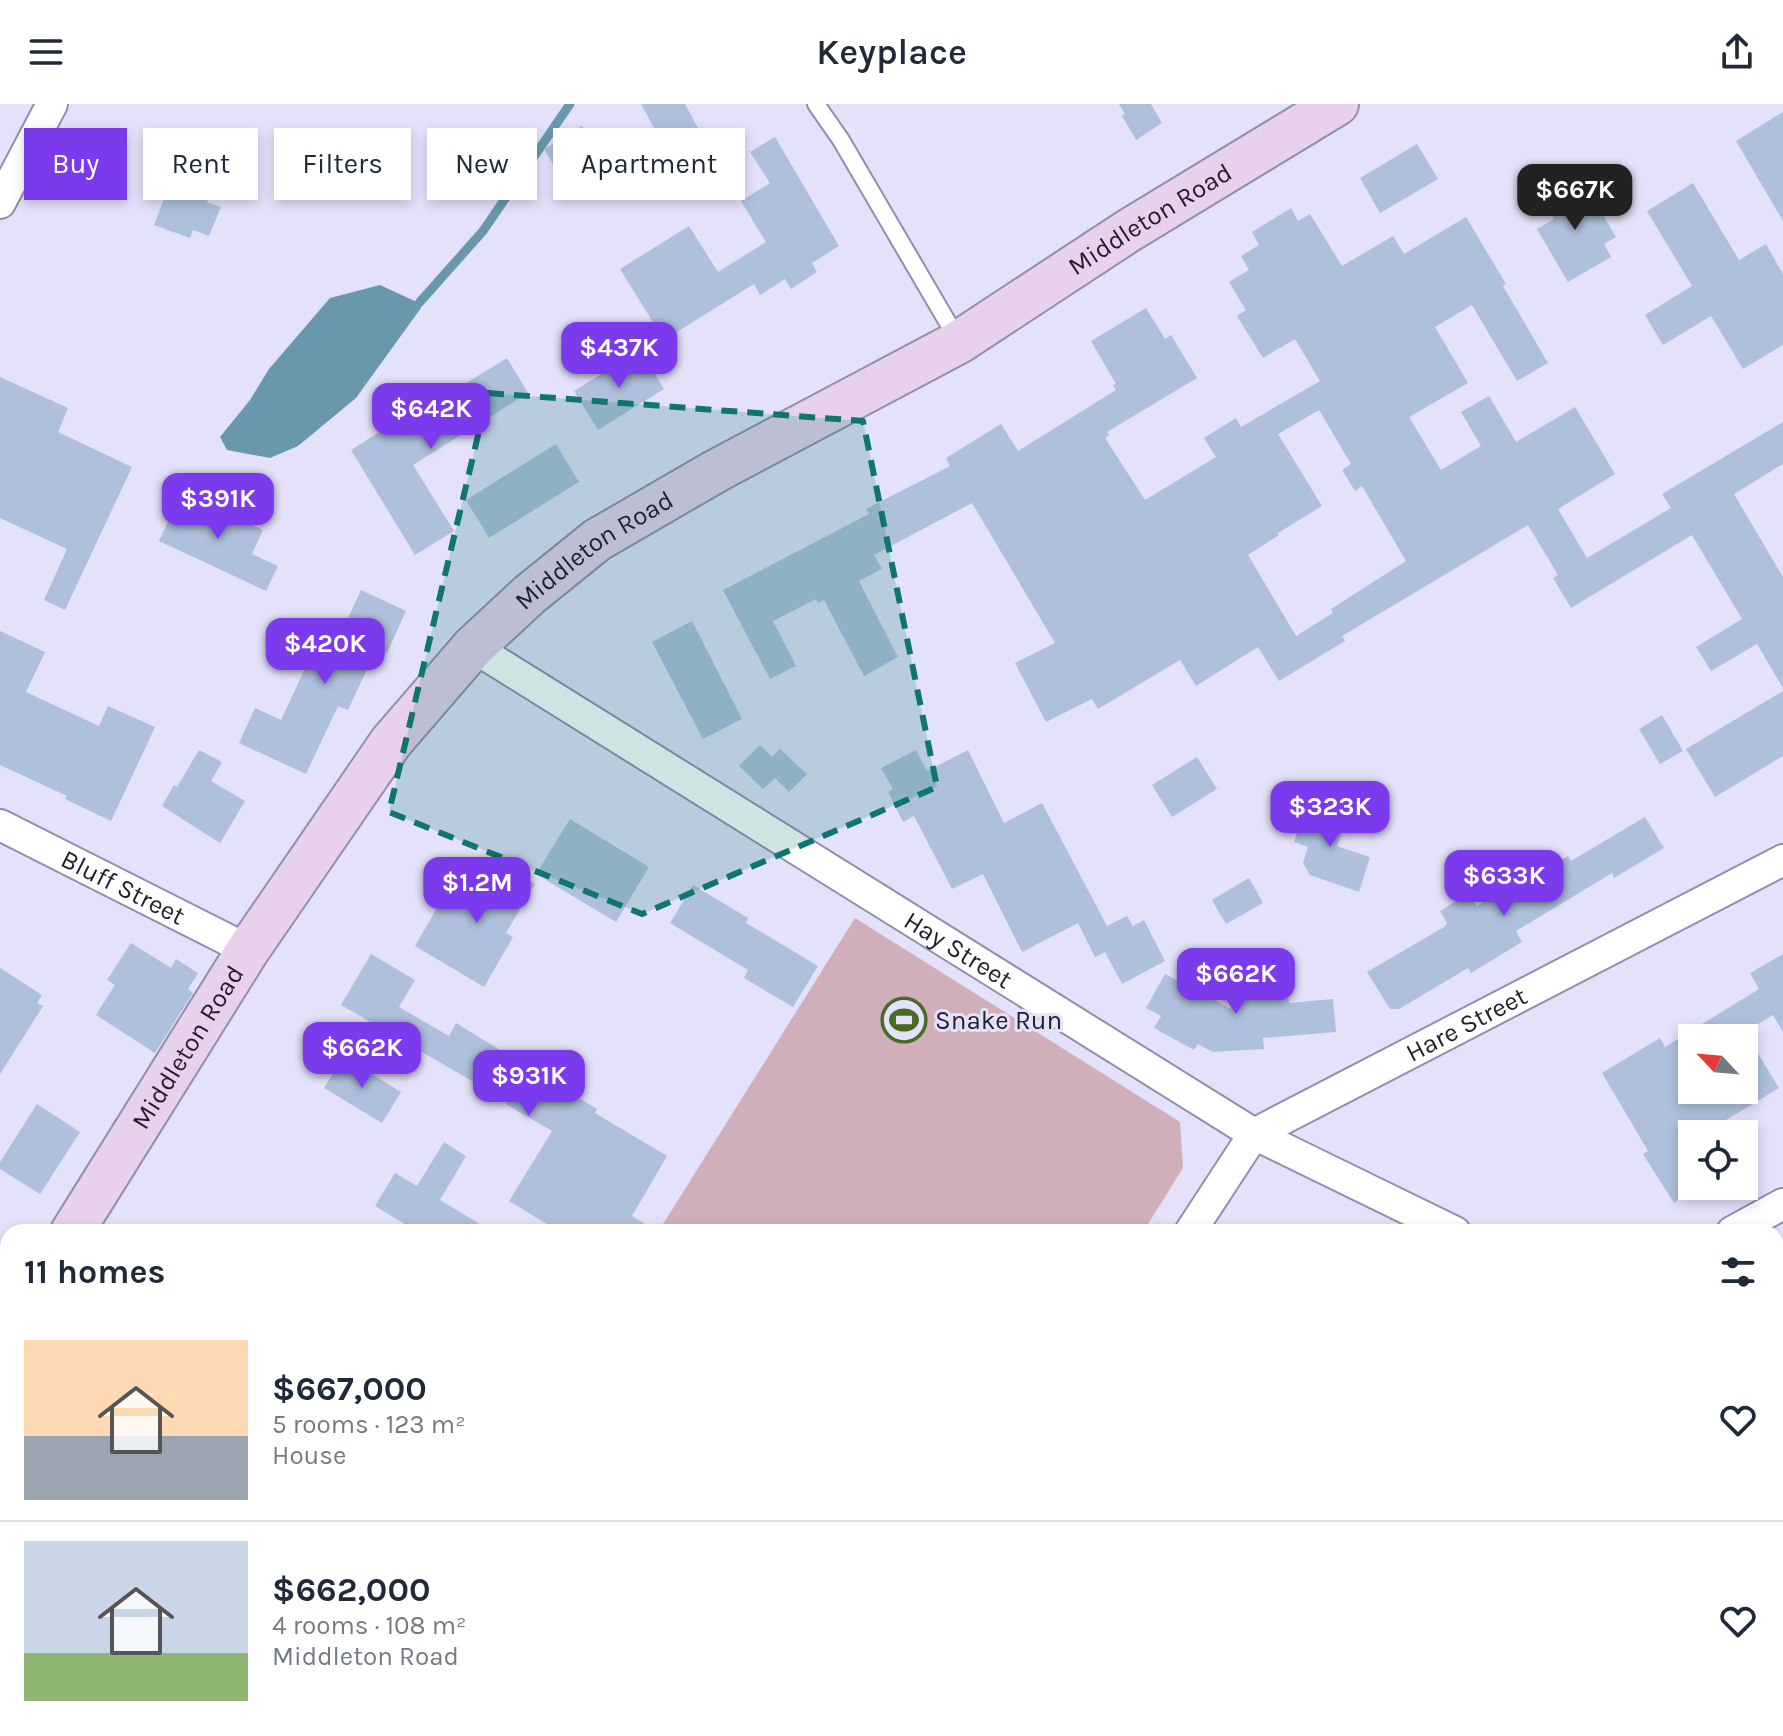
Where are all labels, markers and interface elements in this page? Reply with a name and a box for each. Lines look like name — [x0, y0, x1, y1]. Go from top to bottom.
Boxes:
icon: menu — [24, 30, 68, 74]
icon: share — [1715, 30, 1759, 74]
text: Keyplace — [816, 31, 967, 73]
chip: Buy — [24, 128, 127, 200]
chip: Rent — [143, 128, 258, 200]
chip: Filters — [274, 128, 411, 200]
chip: New — [427, 128, 537, 200]
chip: Apartment — [553, 128, 745, 200]
street label: Middleton Road — [1062, 156, 1237, 282]
pin: $667K — [1519, 164, 1631, 232]
text: $667K — [1535, 174, 1615, 205]
pin: $437K — [563, 322, 675, 390]
text: $437K — [579, 332, 659, 363]
pin: $642K — [375, 383, 487, 451]
text: $642K — [390, 393, 472, 424]
pin: $391K — [162, 473, 274, 541]
text: $391K — [180, 483, 256, 514]
street label: Middleton Road — [508, 484, 679, 616]
pin: $420K — [269, 618, 381, 686]
text: $420K — [284, 628, 366, 659]
pin: $323K — [1274, 781, 1386, 849]
text: $323K — [1289, 791, 1372, 822]
street label: Bluff Street — [56, 843, 191, 931]
pin: $633K — [1448, 850, 1560, 918]
pin: $1.2M — [421, 857, 533, 925]
text: $633K — [1462, 860, 1546, 891]
text: $1.2M — [441, 867, 513, 898]
street label: Hay Street — [899, 904, 1018, 995]
pin: $662K — [1180, 948, 1292, 1016]
text: $662K — [1195, 958, 1277, 989]
street label: Middleton Road — [125, 960, 250, 1135]
street label: Hare Street — [1400, 980, 1532, 1068]
sports icon: Snake Run — [880, 996, 928, 1044]
place label: Snake Run — [935, 1005, 1062, 1036]
pin: $662K — [306, 1022, 418, 1090]
north arrow — [1678, 1024, 1758, 1104]
map controls — [1678, 1024, 1758, 1200]
text: $662K — [321, 1032, 403, 1063]
pin: $931K — [473, 1050, 585, 1118]
text: $931K — [491, 1060, 567, 1091]
button: locate — [1678, 1120, 1758, 1200]
icon: filters — [1716, 1250, 1760, 1294]
text: 11 homes — [24, 1252, 166, 1292]
text: $667,000 — [272, 1369, 427, 1409]
icon: home — [88, 1372, 184, 1468]
icon: heart — [1716, 1398, 1760, 1442]
text: 5 rooms · 123 m² — [272, 1409, 466, 1440]
text: House — [272, 1440, 346, 1471]
text: $662,000 — [272, 1570, 430, 1610]
icon: home — [88, 1573, 184, 1669]
icon: heart — [1716, 1599, 1760, 1643]
text: 4 rooms · 108 m² — [272, 1610, 466, 1641]
text: Middleton Road — [272, 1641, 459, 1672]

